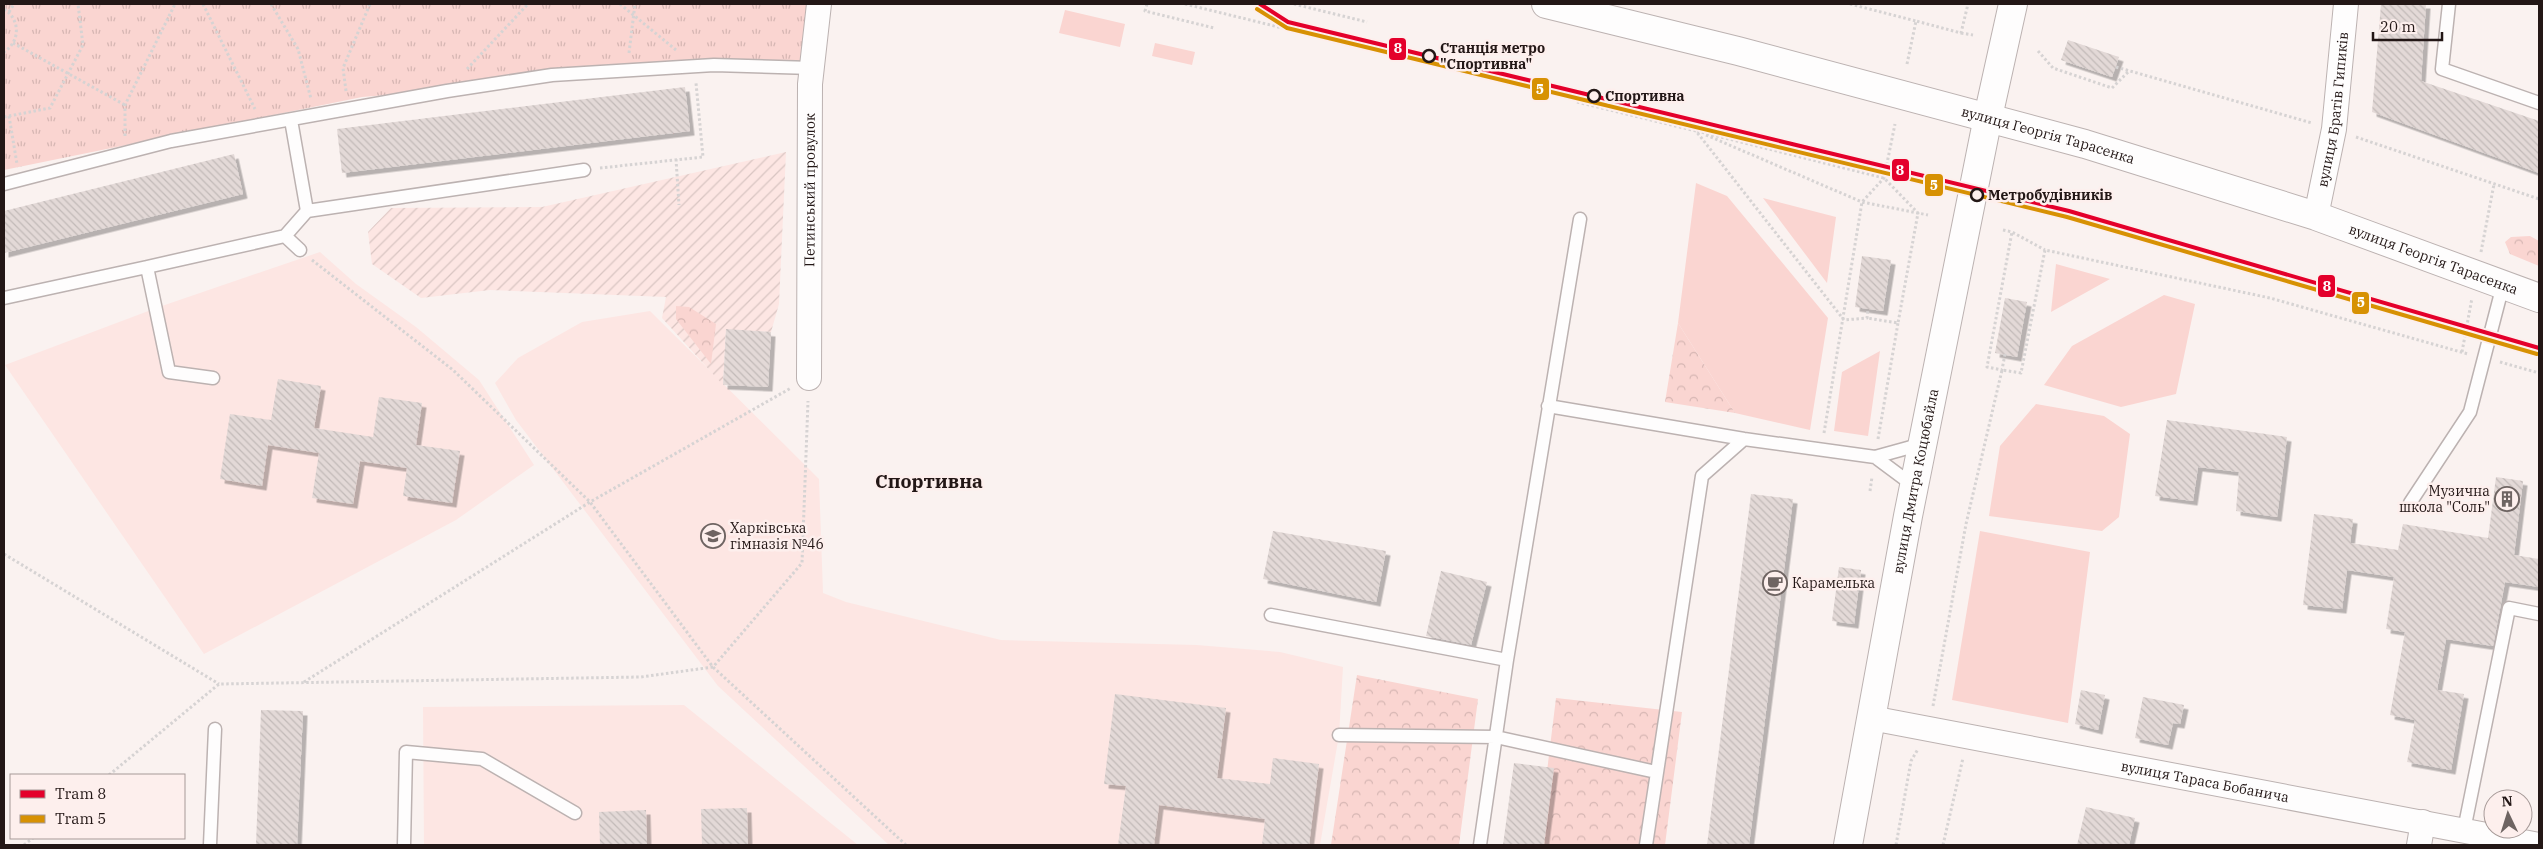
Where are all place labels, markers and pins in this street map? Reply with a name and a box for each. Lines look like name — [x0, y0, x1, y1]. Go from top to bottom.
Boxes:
place label: Станція метро "Спортивна" — [1440, 39, 1545, 73]
marker: Станція метро "Спортивна" — [1422, 49, 1436, 63]
place label: Спортивна — [1605, 87, 1685, 105]
marker: Спортивна — [1587, 89, 1601, 103]
place label: Метробудівників — [1988, 186, 2112, 204]
marker: Метробудівників — [1970, 188, 1984, 202]
place label: Музична школа "Соль" — [2399, 482, 2490, 516]
building icon: Музична школа "Соль" — [2494, 486, 2520, 512]
place label: Харківська гімназія №46 — [730, 519, 824, 553]
school or university icon: Харківська гімназія №46 — [700, 523, 726, 549]
cafe icon: Карамелька — [1762, 570, 1788, 596]
place label: Карамелька — [1792, 574, 1876, 592]

